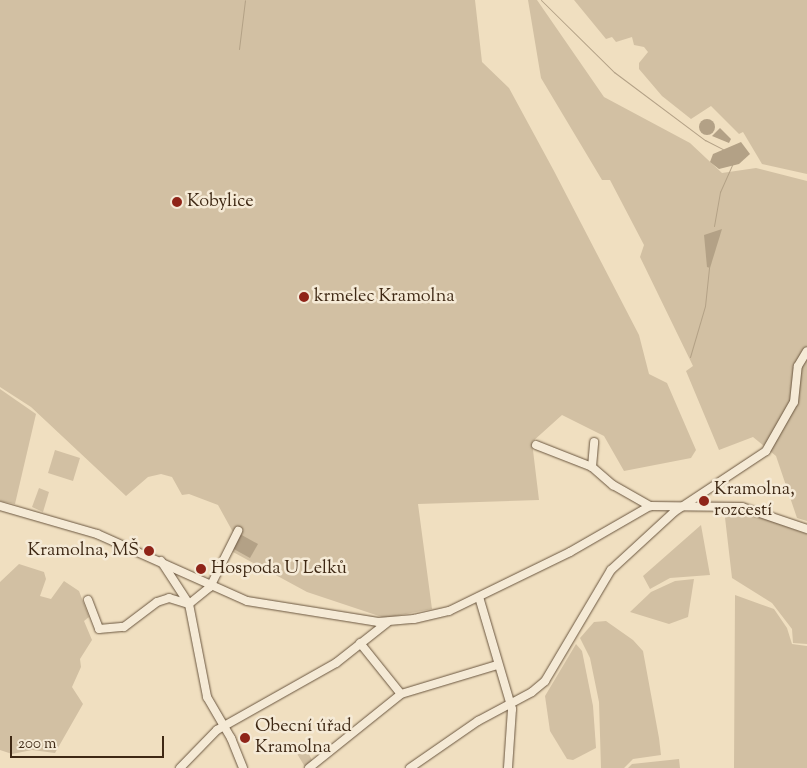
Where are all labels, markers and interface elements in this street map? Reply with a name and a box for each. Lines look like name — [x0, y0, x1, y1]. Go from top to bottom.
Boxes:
place label: Kobylice — [187, 191, 254, 213]
marker: Kobylice — [171, 196, 183, 208]
place label: krmelec Kramolna — [314, 286, 455, 308]
marker: krmelec Kramolna — [298, 291, 310, 303]
place label: Kramolna, rozcestí — [714, 480, 795, 522]
marker: Kramolna, rozcestí — [698, 495, 710, 507]
place label: Kramolna, MŠ — [28, 540, 139, 562]
marker: Kramolna, MŠ — [143, 545, 155, 557]
place label: Hospoda U Lelků — [211, 558, 347, 580]
marker: Hospoda U Lelků — [195, 563, 207, 575]
place label: Obecní úřad Kramolna — [255, 717, 352, 760]
scale bar — [12, 726, 166, 758]
marker: Obecní úřad Kramolna — [239, 732, 251, 744]
text: 200 m — [18, 734, 57, 755]

